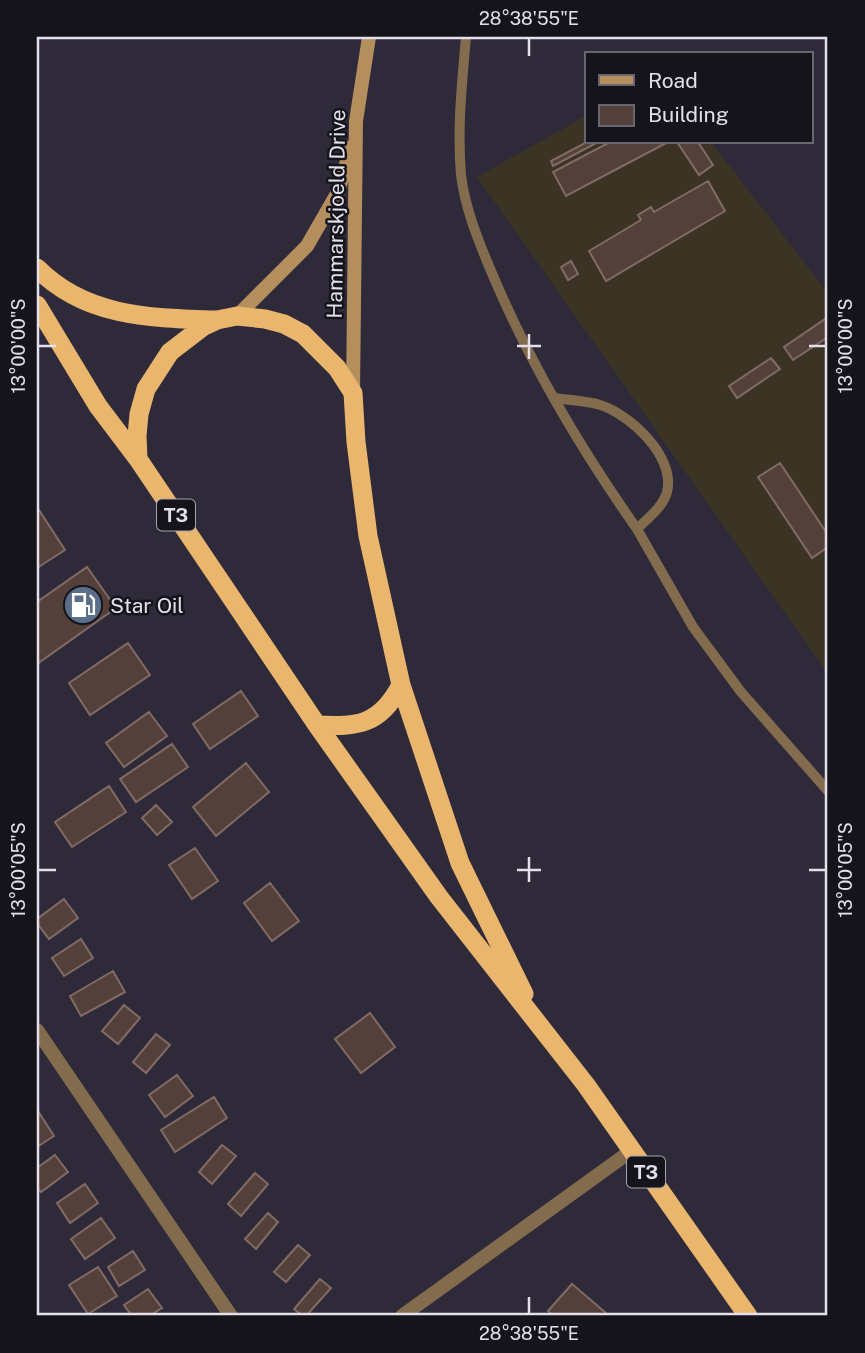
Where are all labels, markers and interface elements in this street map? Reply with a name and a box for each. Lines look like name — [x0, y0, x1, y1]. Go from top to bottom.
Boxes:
text: 28°38'55"E — [479, 8, 579, 29]
legend — [585, 52, 812, 144]
text: Road — [648, 68, 698, 93]
text: Building — [648, 102, 729, 127]
street label: Hammarskjoeld Drive — [322, 109, 350, 319]
text: 13°00'00"S — [8, 298, 29, 394]
text: 13°00'00"S — [835, 298, 856, 394]
road number: T3 — [157, 500, 195, 530]
fuel station icon: Star Oil — [62, 584, 104, 626]
place label: Star Oil — [110, 593, 184, 618]
text: 13°00'05"S — [8, 822, 29, 918]
text: 13°00'05"S — [835, 822, 856, 918]
road number: T3 — [627, 1156, 665, 1188]
text: 28°38'55"E — [479, 1323, 579, 1344]

